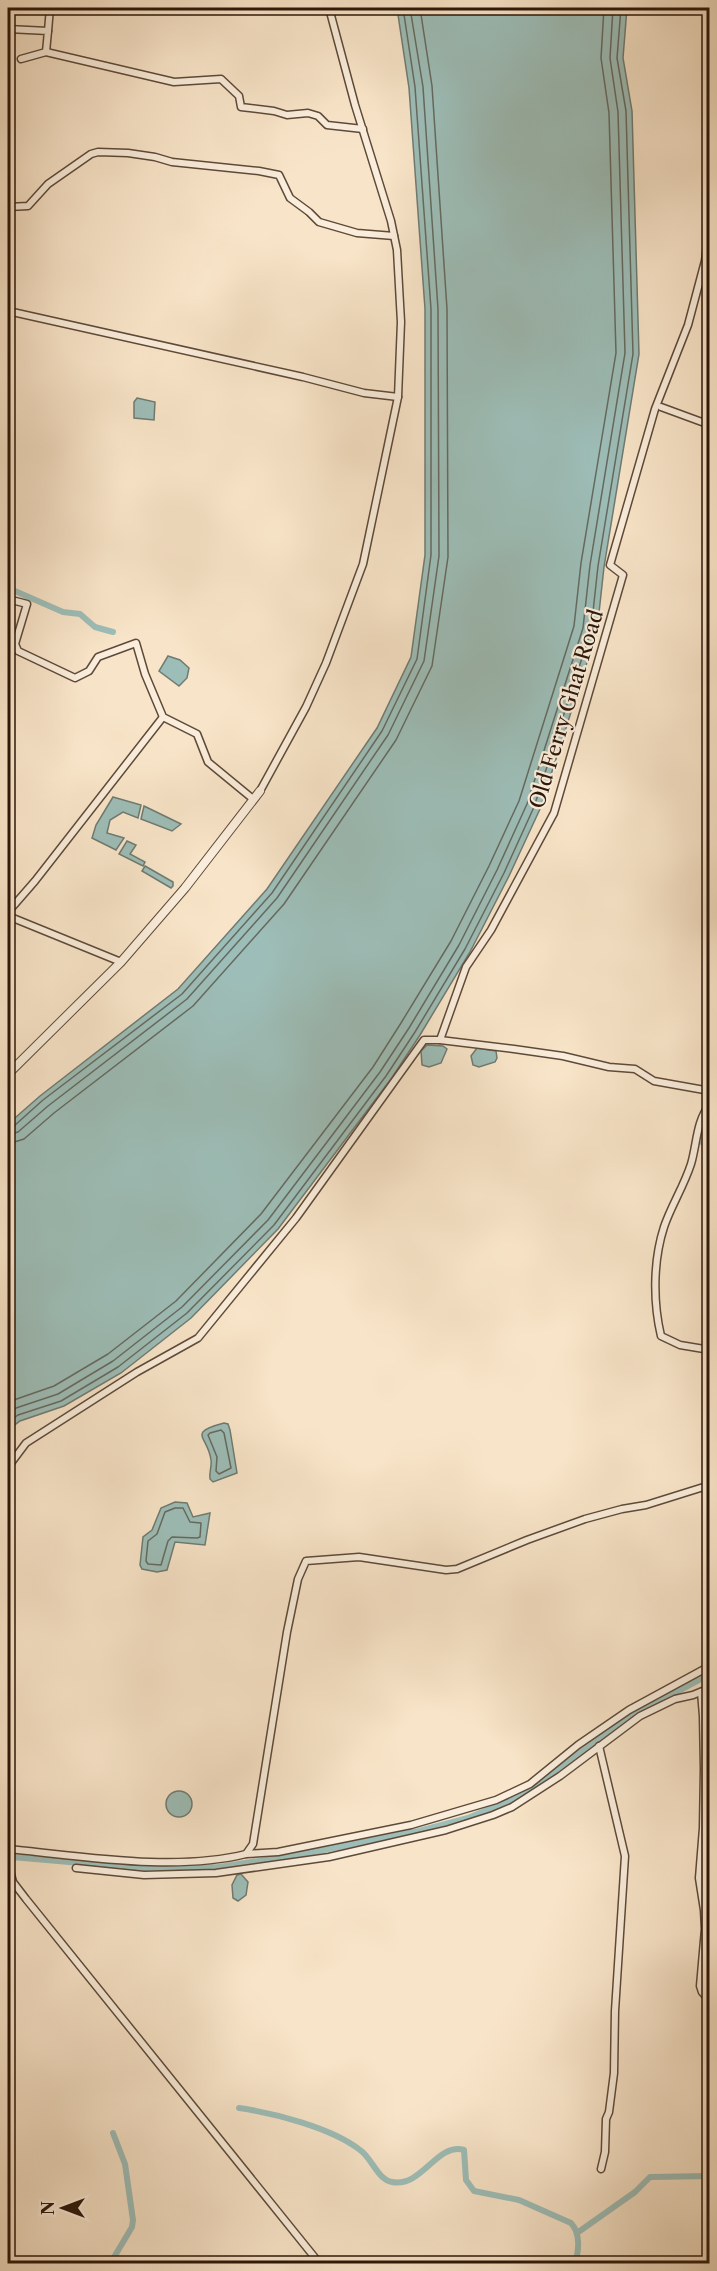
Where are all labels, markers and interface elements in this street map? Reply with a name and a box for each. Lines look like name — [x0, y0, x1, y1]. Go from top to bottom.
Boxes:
street label: Old Ferry Ghat Road — [524, 606, 608, 812]
north arrow — [33, 2178, 93, 2238]
text: N — [38, 2201, 58, 2215]

